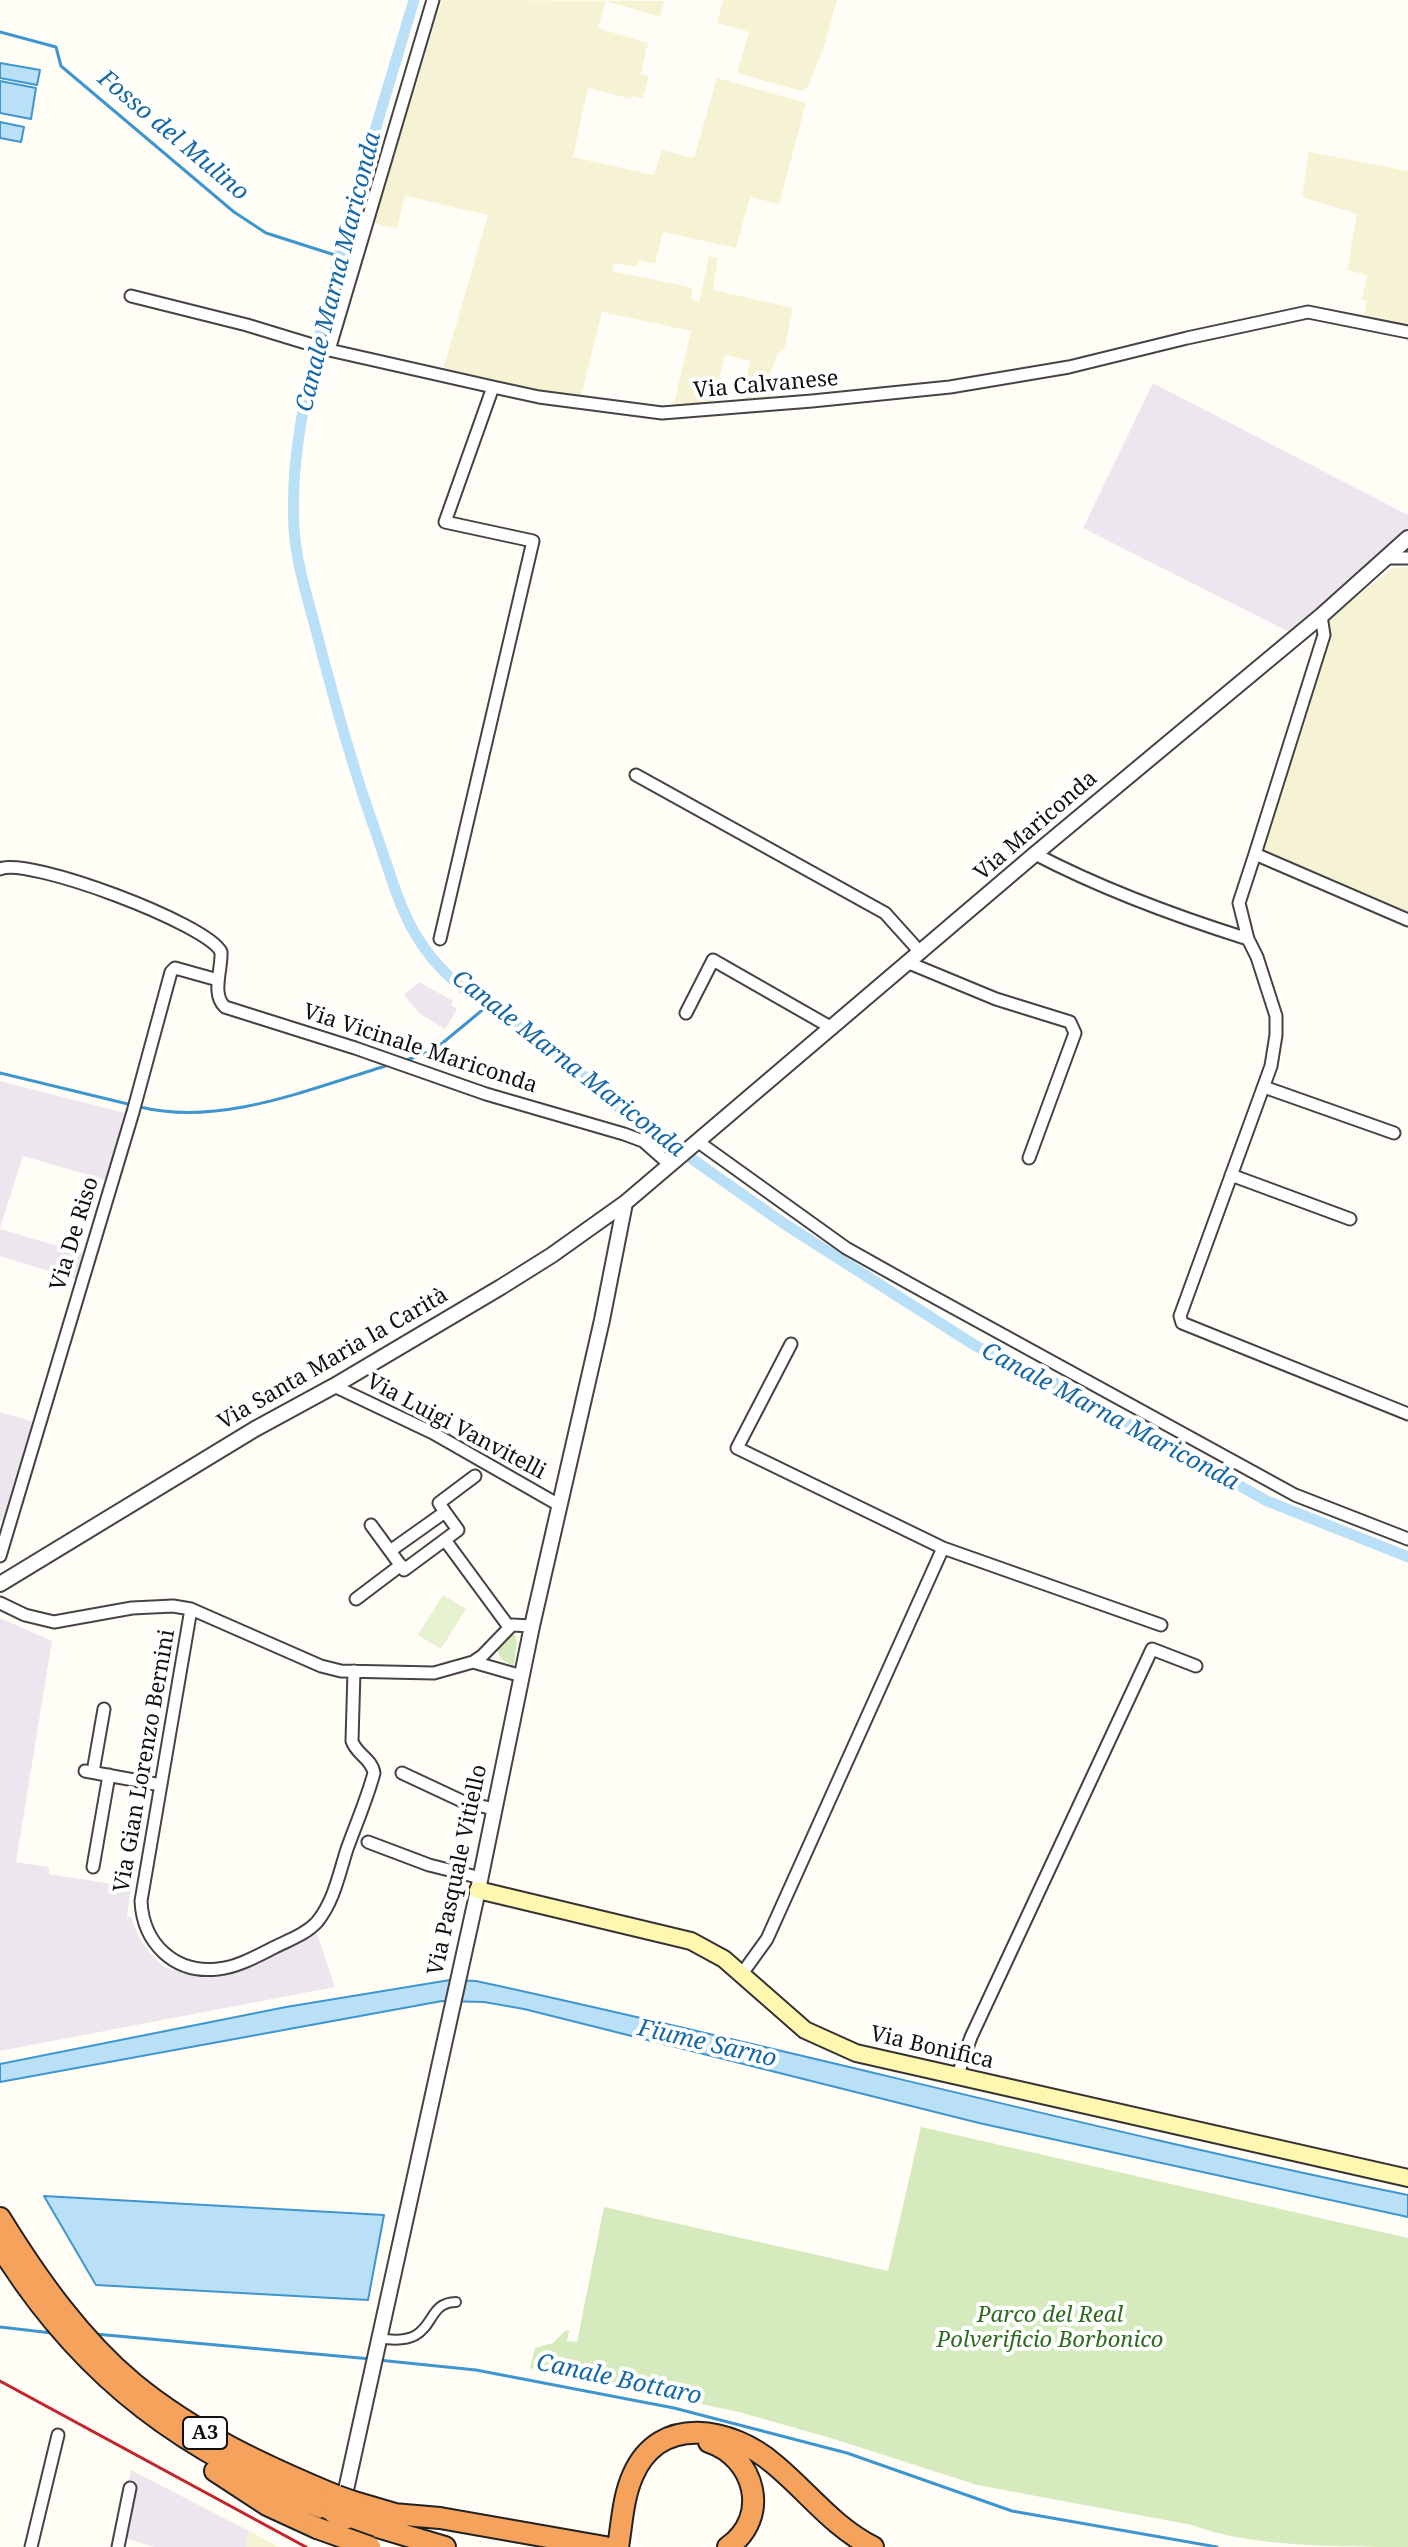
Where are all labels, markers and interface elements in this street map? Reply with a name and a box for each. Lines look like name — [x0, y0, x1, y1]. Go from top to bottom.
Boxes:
water label: Fosso del Mulino — [92, 64, 254, 208]
water label: Canale Marna Mariconda — [290, 129, 388, 415]
street label: Via Calvanese — [692, 366, 840, 404]
street label: Via Mariconda — [969, 766, 1103, 886]
water label: Canale Marna Mariconda — [446, 964, 690, 1164]
street label: Via Vicinale Mariconda — [300, 999, 540, 1099]
street label: Via De Riso — [45, 1174, 105, 1294]
street label: Via Santa Maria la Carità — [213, 1282, 453, 1436]
water label: Canale Marna Mariconda — [976, 1337, 1244, 1497]
street label: Via Luigi Vanvitelli — [362, 1369, 550, 1485]
street label: Via Gian Lorenzo Bernini — [109, 1628, 181, 1894]
street label: Via Pasquale Vitiello — [423, 1762, 493, 1978]
water label: Fiume Sarno — [635, 2014, 779, 2074]
street label: Via Bonifica — [868, 2021, 996, 2075]
park label: Parco del Real Polverificio Borbonico — [937, 2303, 1163, 2354]
water label: Canale Bottaro — [534, 2348, 704, 2412]
road number: A3 — [183, 2417, 227, 2449]

